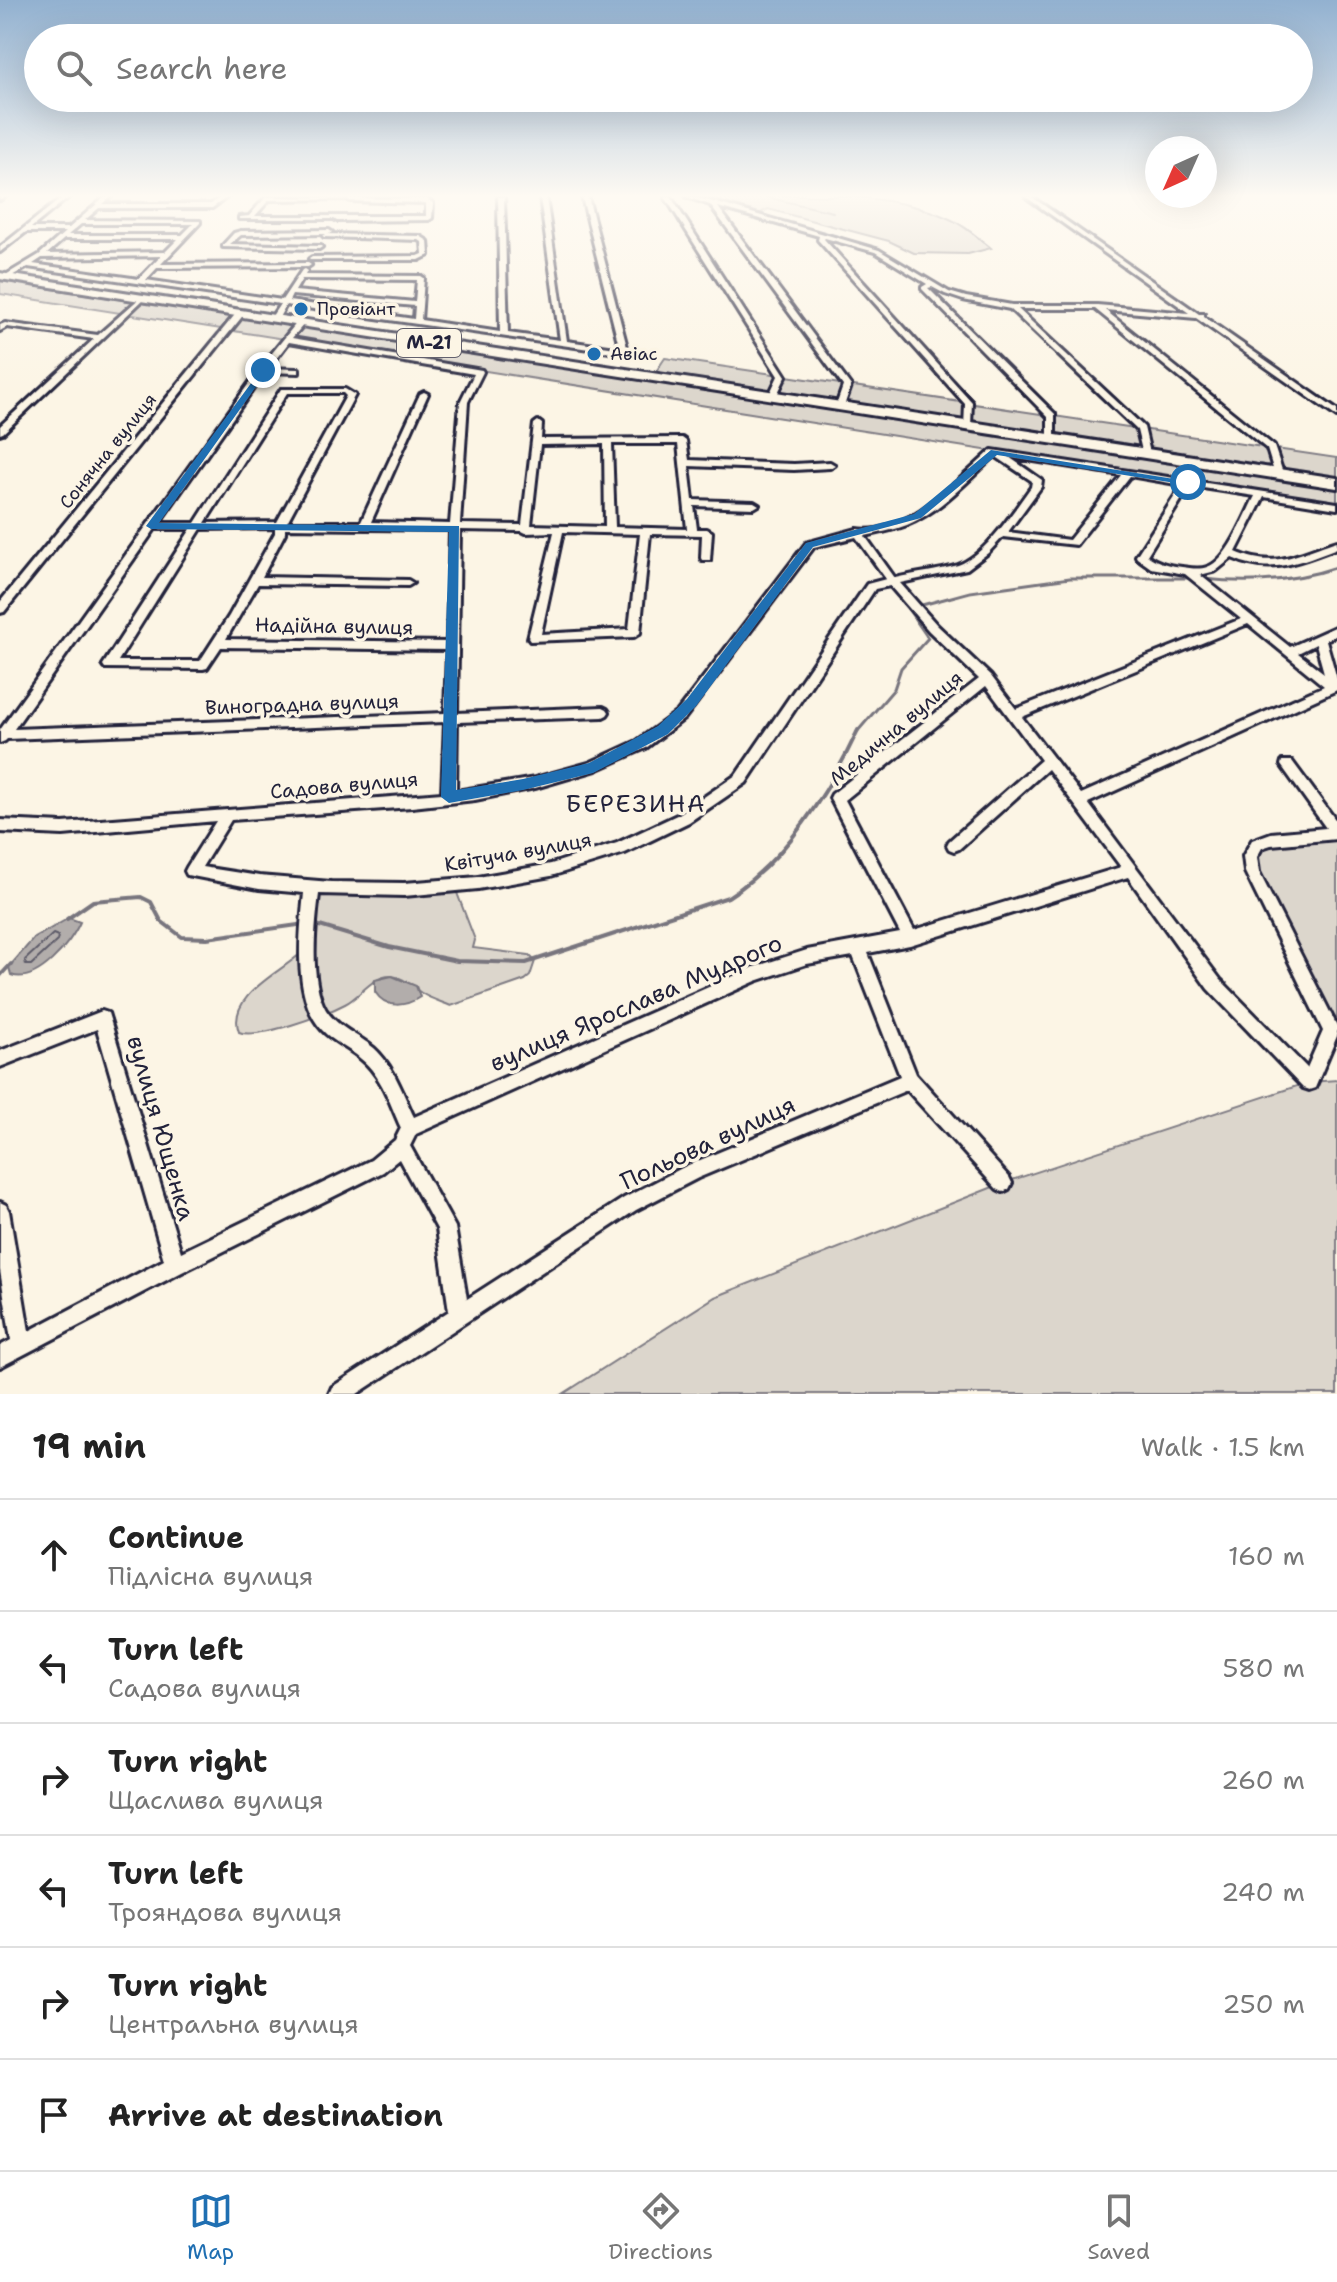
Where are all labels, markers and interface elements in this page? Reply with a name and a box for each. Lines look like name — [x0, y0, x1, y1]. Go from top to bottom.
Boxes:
search box — [24, 24, 1313, 112]
icon: search — [52, 46, 96, 90]
text: Search here — [116, 48, 287, 89]
north arrow — [1145, 136, 1217, 208]
place label: Провіант — [317, 297, 396, 321]
marker: Провіант — [292, 300, 310, 318]
road number: М-21 — [397, 329, 461, 357]
place label: Авіас — [610, 342, 658, 366]
marker: Авіас — [585, 345, 603, 363]
route end — [245, 352, 281, 388]
street label: Сонячна вулиця — [54, 388, 162, 514]
route start — [1170, 464, 1206, 500]
street label: Надійна вулиця — [255, 612, 413, 640]
street label: Медична вулиця — [824, 665, 968, 791]
street label: Виноградна вулиця — [204, 688, 400, 720]
street label: Садова вулиця — [269, 766, 419, 804]
district label: БЕРЕЗИНА — [565, 788, 707, 820]
street label: Квітуча вулиця — [442, 826, 594, 878]
street label: вулиця Ярослава Мудрого — [485, 927, 787, 1079]
street label: вулиця Ющенка — [119, 1032, 203, 1224]
street label: Польова вулиця — [615, 1088, 801, 1198]
text: 19 min — [32, 1423, 146, 1469]
text: Walk · 1.5 km — [1140, 1429, 1305, 1464]
text: Continue — [108, 1517, 244, 1558]
icon: ahead — [32, 1533, 76, 1577]
text: 160 m — [1228, 1538, 1305, 1573]
text: Підлісна вулиця — [108, 1558, 313, 1593]
text: Turn left — [108, 1629, 243, 1670]
icon: left — [32, 1645, 76, 1689]
text: 580 m — [1223, 1650, 1305, 1685]
text: Садова вулиця — [108, 1670, 301, 1705]
text: Turn right — [108, 1741, 267, 1782]
icon: right — [32, 1757, 76, 1801]
text: 260 m — [1221, 1762, 1305, 1797]
text: Щаслива вулиця — [108, 1782, 324, 1817]
text: Turn left — [108, 1853, 243, 1894]
icon: left — [32, 1869, 76, 1913]
text: 240 m — [1221, 1874, 1305, 1909]
text: Трояндова вулиця — [108, 1894, 342, 1929]
text: Turn right — [108, 1965, 267, 2006]
icon: right — [32, 1981, 76, 2025]
text: 250 m — [1222, 1986, 1305, 2021]
text: Центральна вулиця — [108, 2006, 359, 2041]
icon: arrive — [32, 2093, 76, 2137]
text: Arrive at destination — [108, 2095, 443, 2136]
tab: Map — [187, 2189, 234, 2266]
tab: Directions — [608, 2189, 713, 2266]
tab: Saved — [1087, 2189, 1150, 2266]

